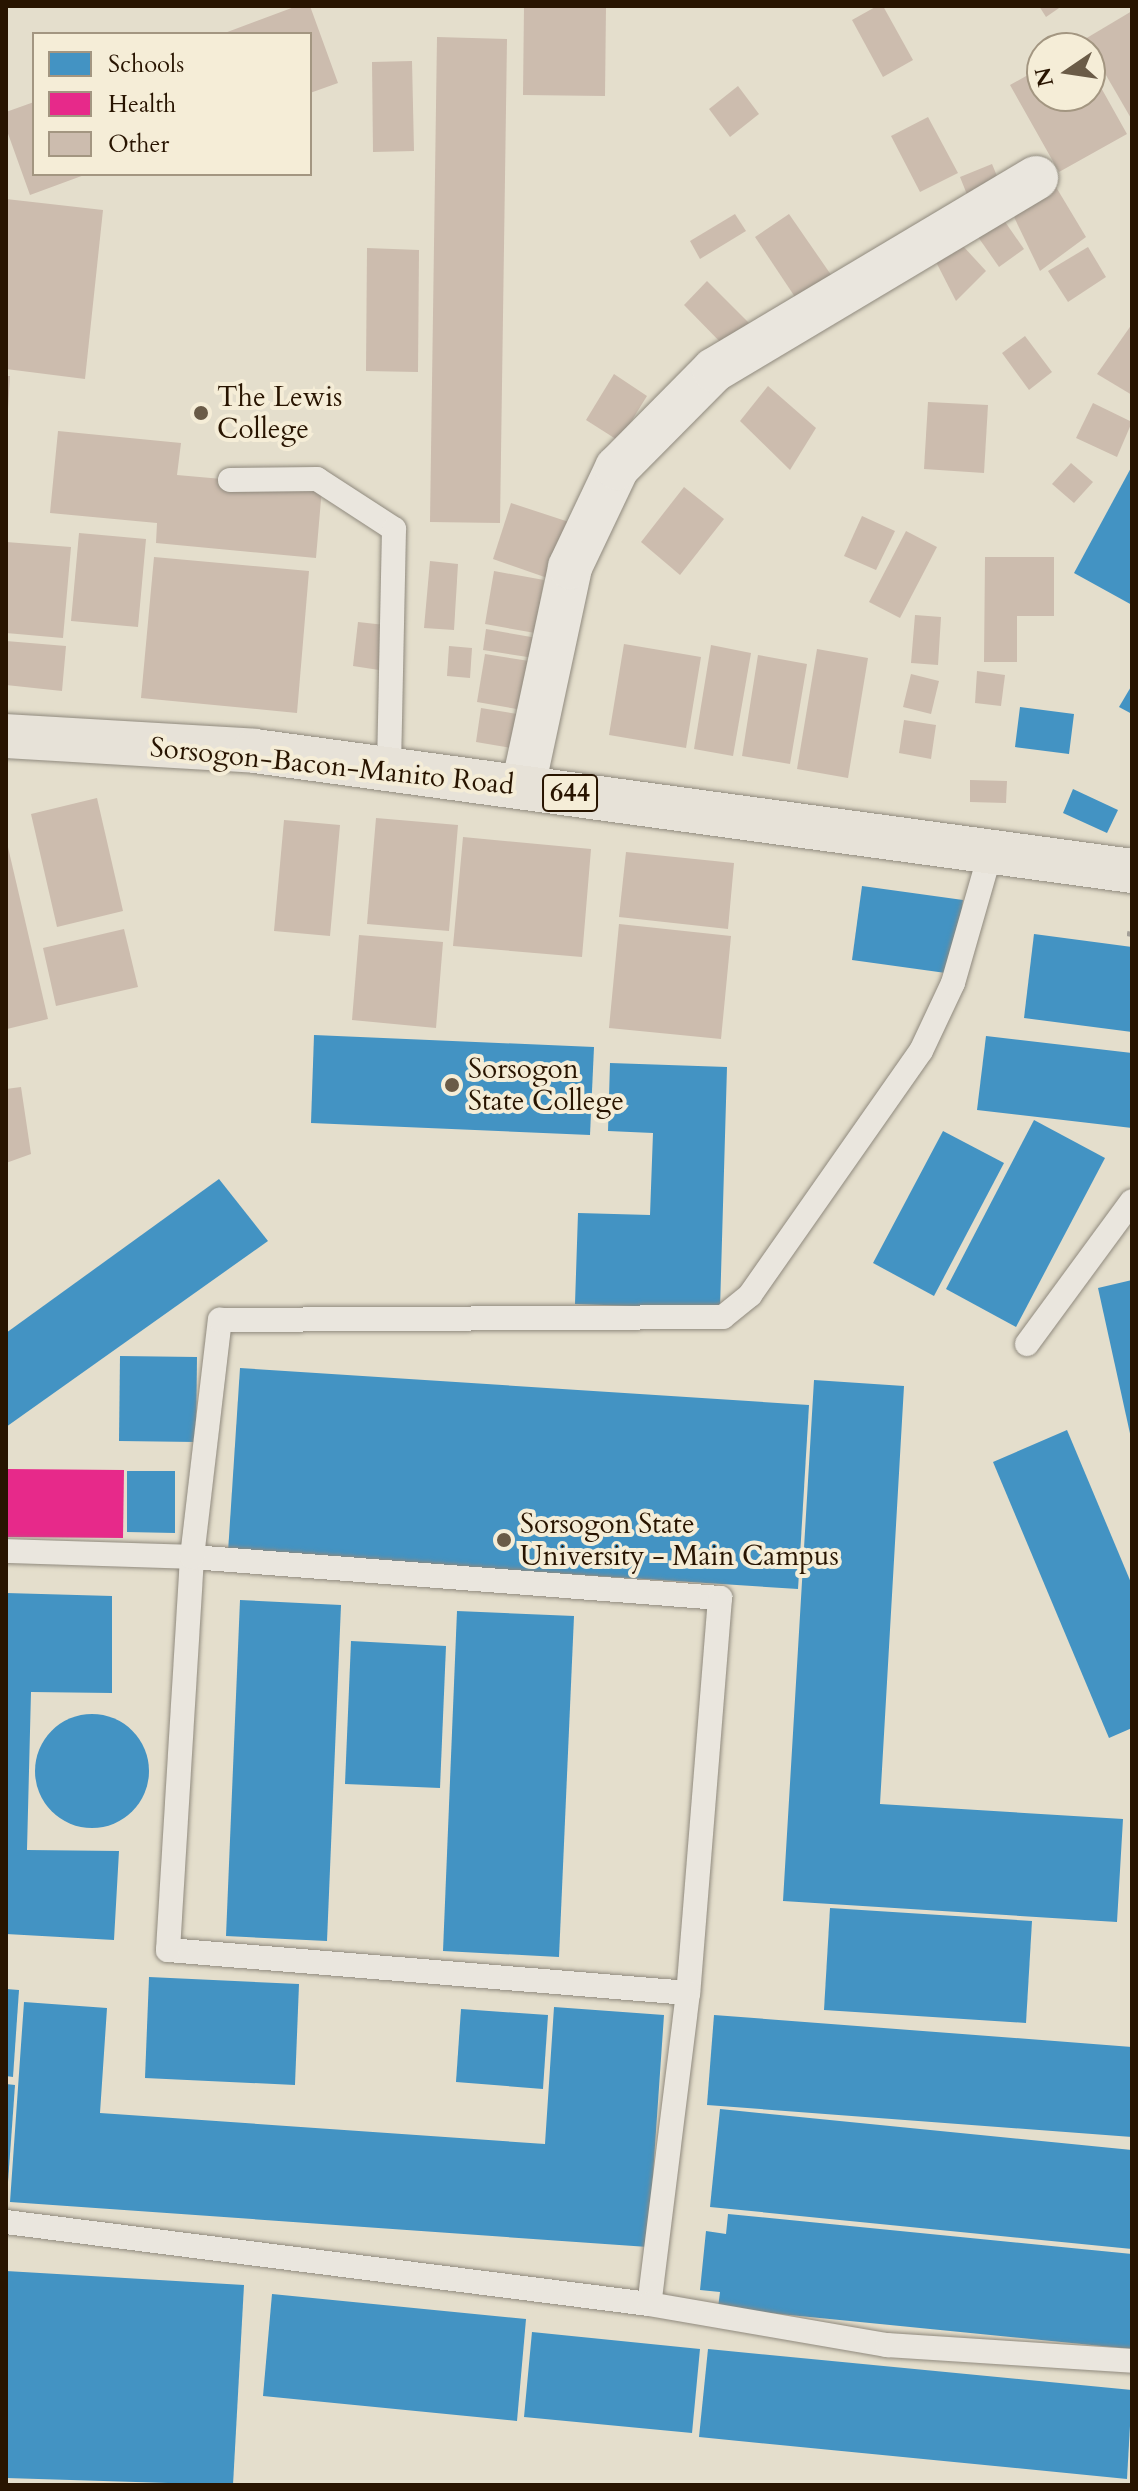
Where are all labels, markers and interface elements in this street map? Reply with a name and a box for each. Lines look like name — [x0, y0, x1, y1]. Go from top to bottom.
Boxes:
legend — [32, 32, 312, 176]
north arrow — [1026, 32, 1106, 112]
text: Schools — [108, 48, 184, 81]
text: N — [1028, 64, 1061, 90]
text: Health — [108, 88, 176, 121]
text: Other — [108, 128, 169, 161]
place label: The Lewis College — [217, 380, 342, 446]
marker: The Lewis College — [192, 404, 210, 422]
street label: Sorsogon-Bacon-Manito Road — [148, 730, 516, 802]
road number: 644 — [542, 771, 598, 815]
place label: Sorsogon State College — [468, 1052, 624, 1118]
marker: Sorsogon State College — [443, 1076, 461, 1094]
place label: Sorsogon State University - Main Campus — [520, 1507, 839, 1573]
marker: Sorsogon State University - Main Campus — [495, 1531, 513, 1549]

